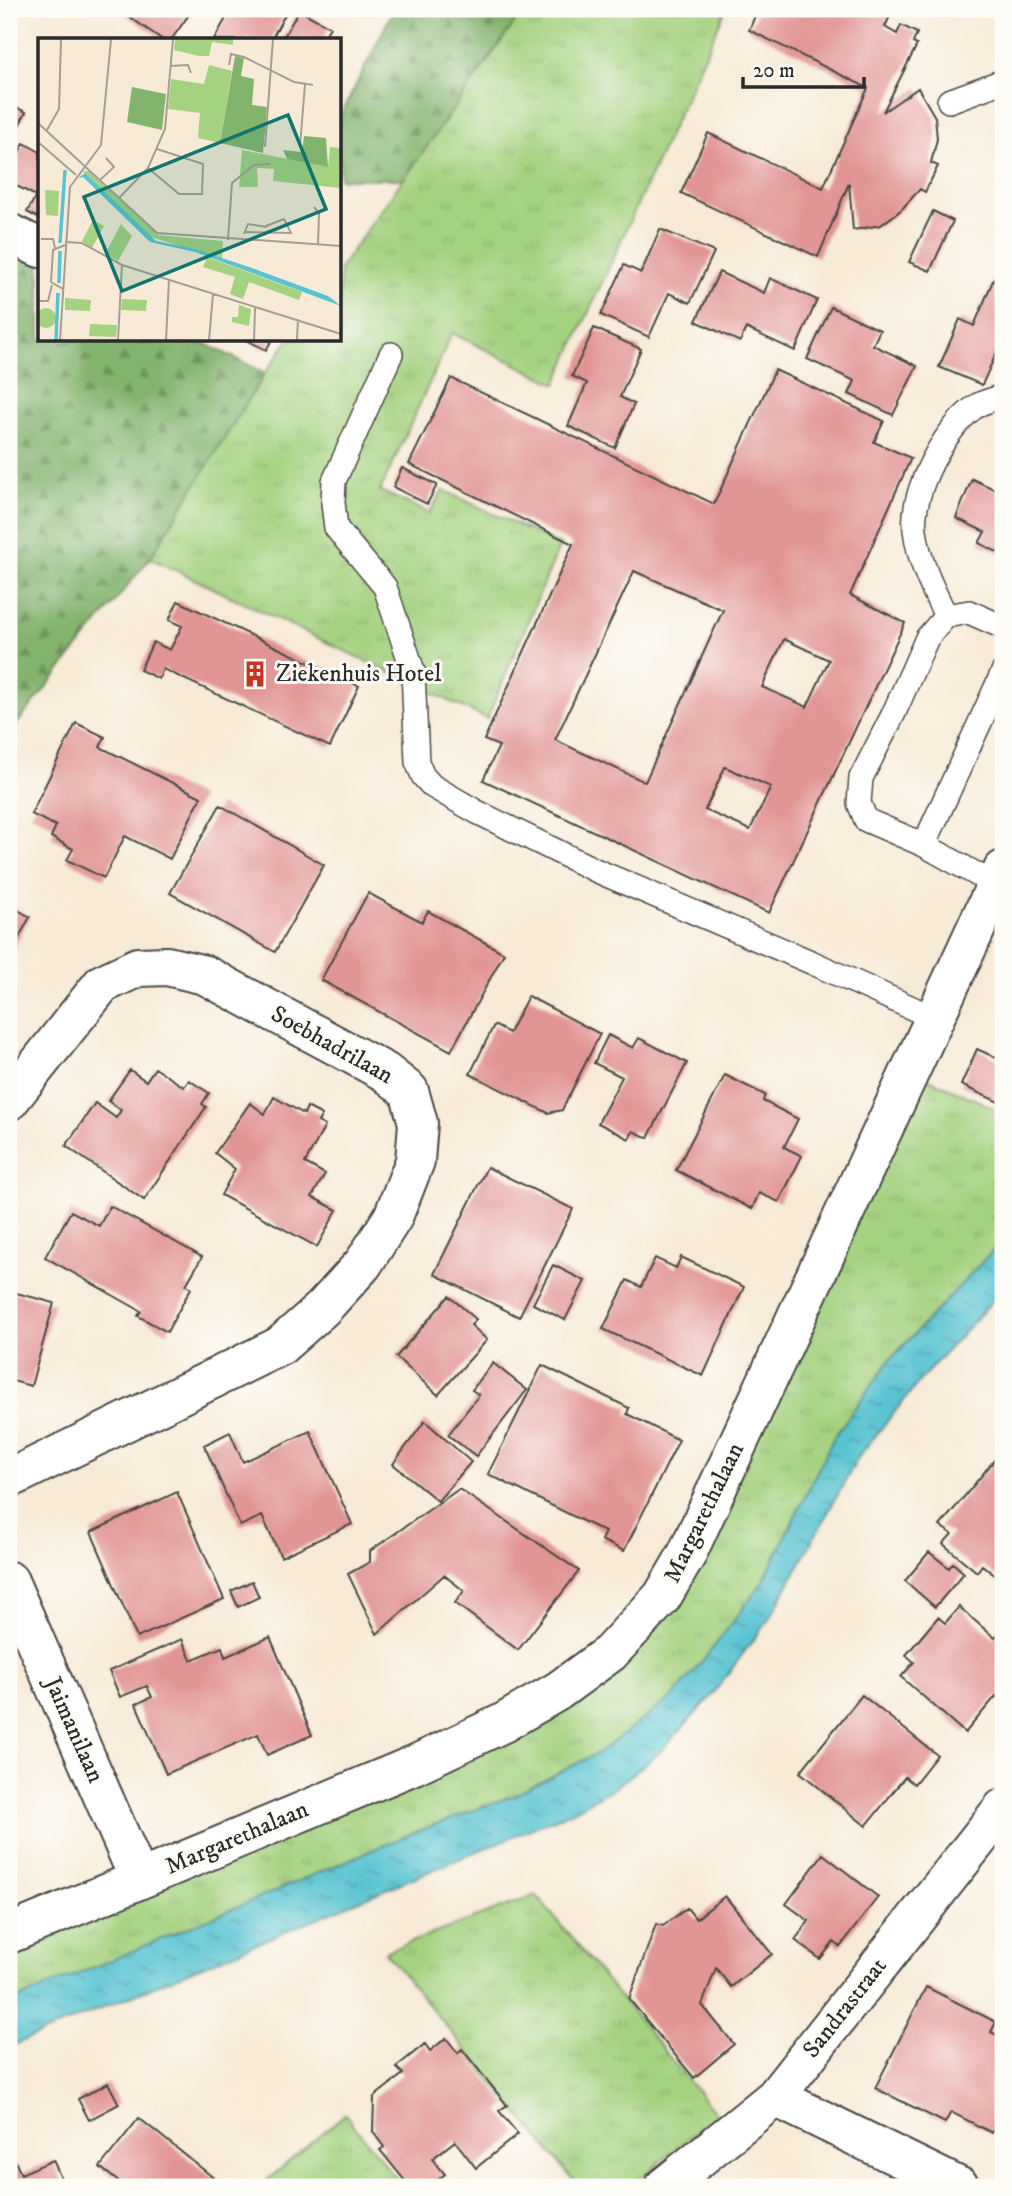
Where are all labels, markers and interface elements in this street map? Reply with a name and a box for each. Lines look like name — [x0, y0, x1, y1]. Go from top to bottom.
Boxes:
inset map — [38, 38, 341, 341]
scale bar — [743, 46, 863, 90]
text: 20 m — [753, 58, 795, 84]
building icon: Ziekenhuis Hotel — [240, 659, 270, 689]
place label: Ziekenhuis Hotel — [276, 659, 442, 689]
street label: Soebhadrilaan — [266, 999, 399, 1091]
street label: Margarethalaan — [657, 1438, 751, 1588]
street label: Jaimanilaan — [37, 1671, 111, 1788]
street label: Margarethalaan — [161, 1794, 313, 1882]
street label: Sandrastraat — [797, 1952, 894, 2064]

